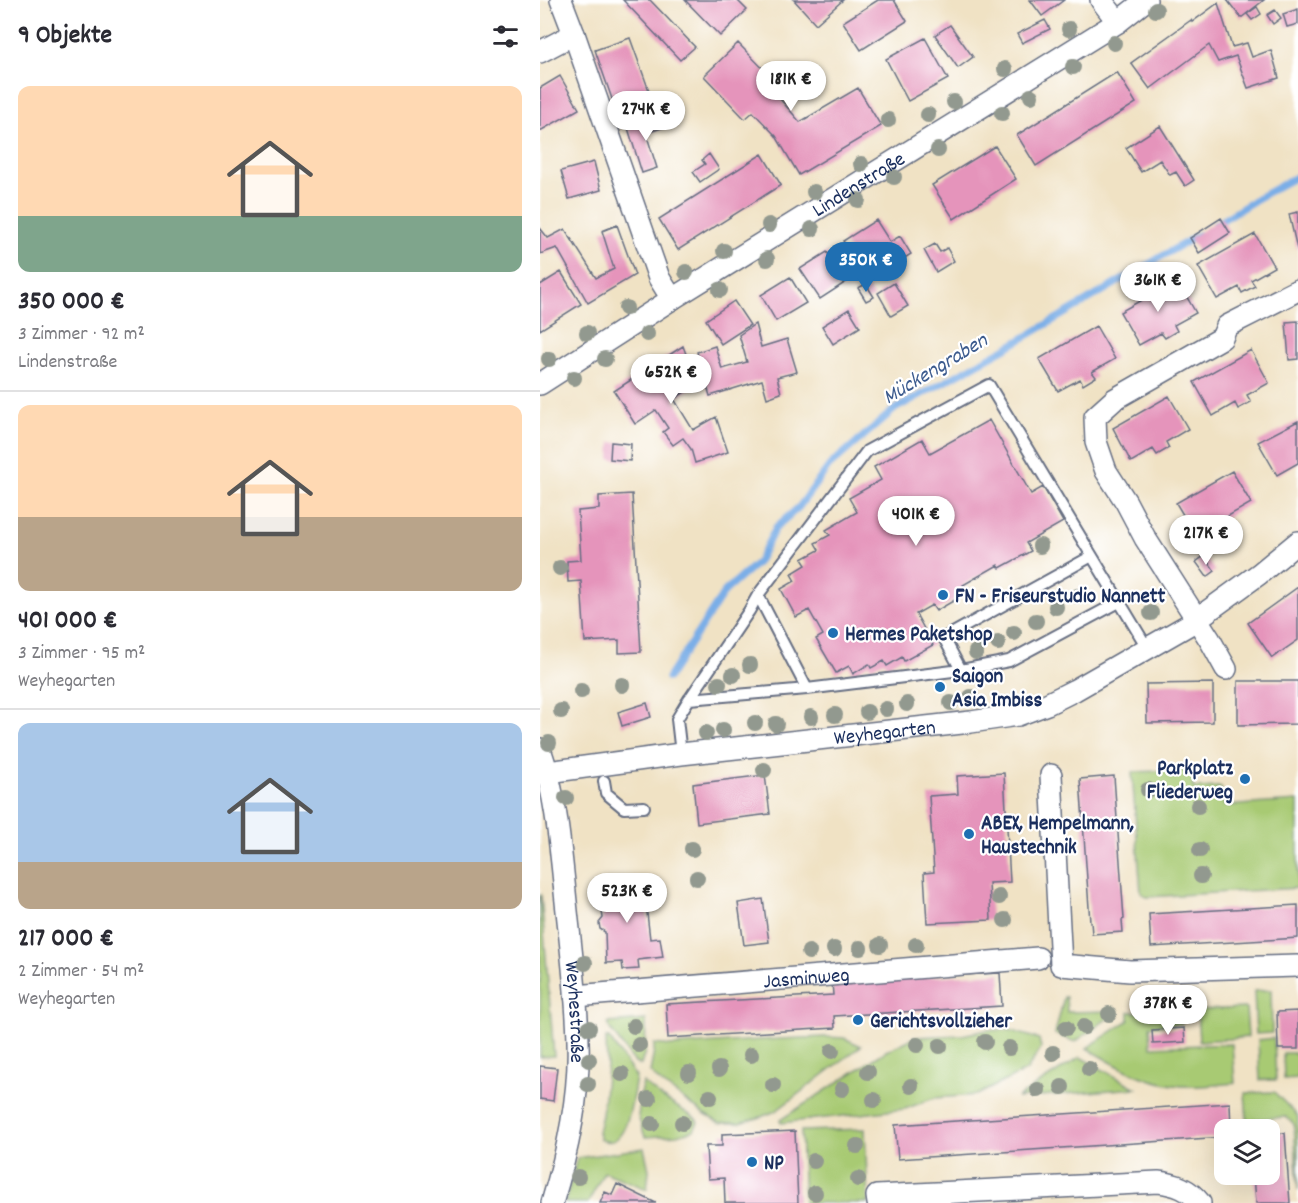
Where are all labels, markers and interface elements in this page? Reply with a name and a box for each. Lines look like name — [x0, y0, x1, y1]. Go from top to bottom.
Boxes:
text: 9 Objekte — [18, 18, 112, 55]
icon: filters — [489, 20, 522, 53]
pin: 181K € — [742, 61, 840, 112]
text: 181K € — [770, 66, 812, 94]
pin: 274K € — [597, 91, 695, 142]
text: 274K € — [621, 96, 671, 124]
icon: home — [216, 125, 324, 233]
street label: Lindenstraße — [807, 146, 912, 226]
pin: 350K € — [817, 242, 915, 293]
text: 350K € — [839, 247, 893, 275]
pin: 361K € — [1109, 262, 1207, 313]
text: 361K € — [1134, 267, 1182, 295]
text: 350 000 € — [18, 284, 125, 321]
text: 3 Zimmer · 92 m² — [18, 321, 145, 349]
water label: Mückengraben — [877, 326, 995, 414]
text: Lindenstraße — [18, 349, 117, 377]
pin: 652K € — [622, 354, 720, 405]
text: 652K € — [645, 359, 697, 387]
icon: home — [216, 444, 324, 552]
pin: 401K € — [867, 496, 965, 547]
text: 401K € — [892, 501, 940, 529]
pin: 217K € — [1157, 515, 1255, 566]
text: 217K € — [1183, 520, 1229, 548]
place label: FN - Friseurstudio Nannett — [955, 583, 1166, 613]
marker: FN - Friseurstudio Nannett — [936, 588, 950, 602]
text: 401 000 € — [18, 603, 118, 640]
place label: Hermes Paketshop — [845, 621, 993, 651]
marker: Hermes Paketshop — [826, 626, 840, 640]
text: 3 Zimmer · 95 m² — [18, 640, 145, 668]
place label: Saigon Asia Imbiss — [952, 663, 1043, 717]
text: Weyhegarten — [18, 668, 115, 696]
marker: Saigon Asia Imbiss — [933, 680, 947, 694]
street label: Weyhegarten — [832, 714, 937, 755]
place label: Parkplatz Fliederweg — [1147, 755, 1234, 809]
icon: home — [216, 762, 324, 870]
marker: Parkplatz Fliederweg — [1238, 772, 1252, 786]
place label: ABEX, Hempelmann, Haustechnik — [981, 810, 1134, 864]
marker: ABEX, Hempelmann, Haustechnik — [962, 827, 976, 841]
pin: 523K € — [578, 873, 676, 924]
text: 523K € — [601, 878, 653, 906]
text: 217 000 € — [18, 921, 114, 958]
text: 2 Zimmer · 54 m² — [18, 958, 144, 986]
street label: Weyhestraße — [554, 960, 590, 1063]
street label: Jasminweg — [762, 962, 851, 998]
pin: 378K € — [1119, 985, 1217, 1036]
text: Weyhegarten — [18, 986, 115, 1014]
text: 378K € — [1143, 990, 1193, 1018]
place label: Gerichtsvollzieher — [870, 1008, 1013, 1038]
marker: Gerichtsvollzieher — [851, 1013, 865, 1027]
map controls — [1214, 1119, 1280, 1185]
button: layers — [1214, 1119, 1280, 1185]
place label: NP — [764, 1150, 784, 1180]
marker: NP — [745, 1155, 759, 1169]

